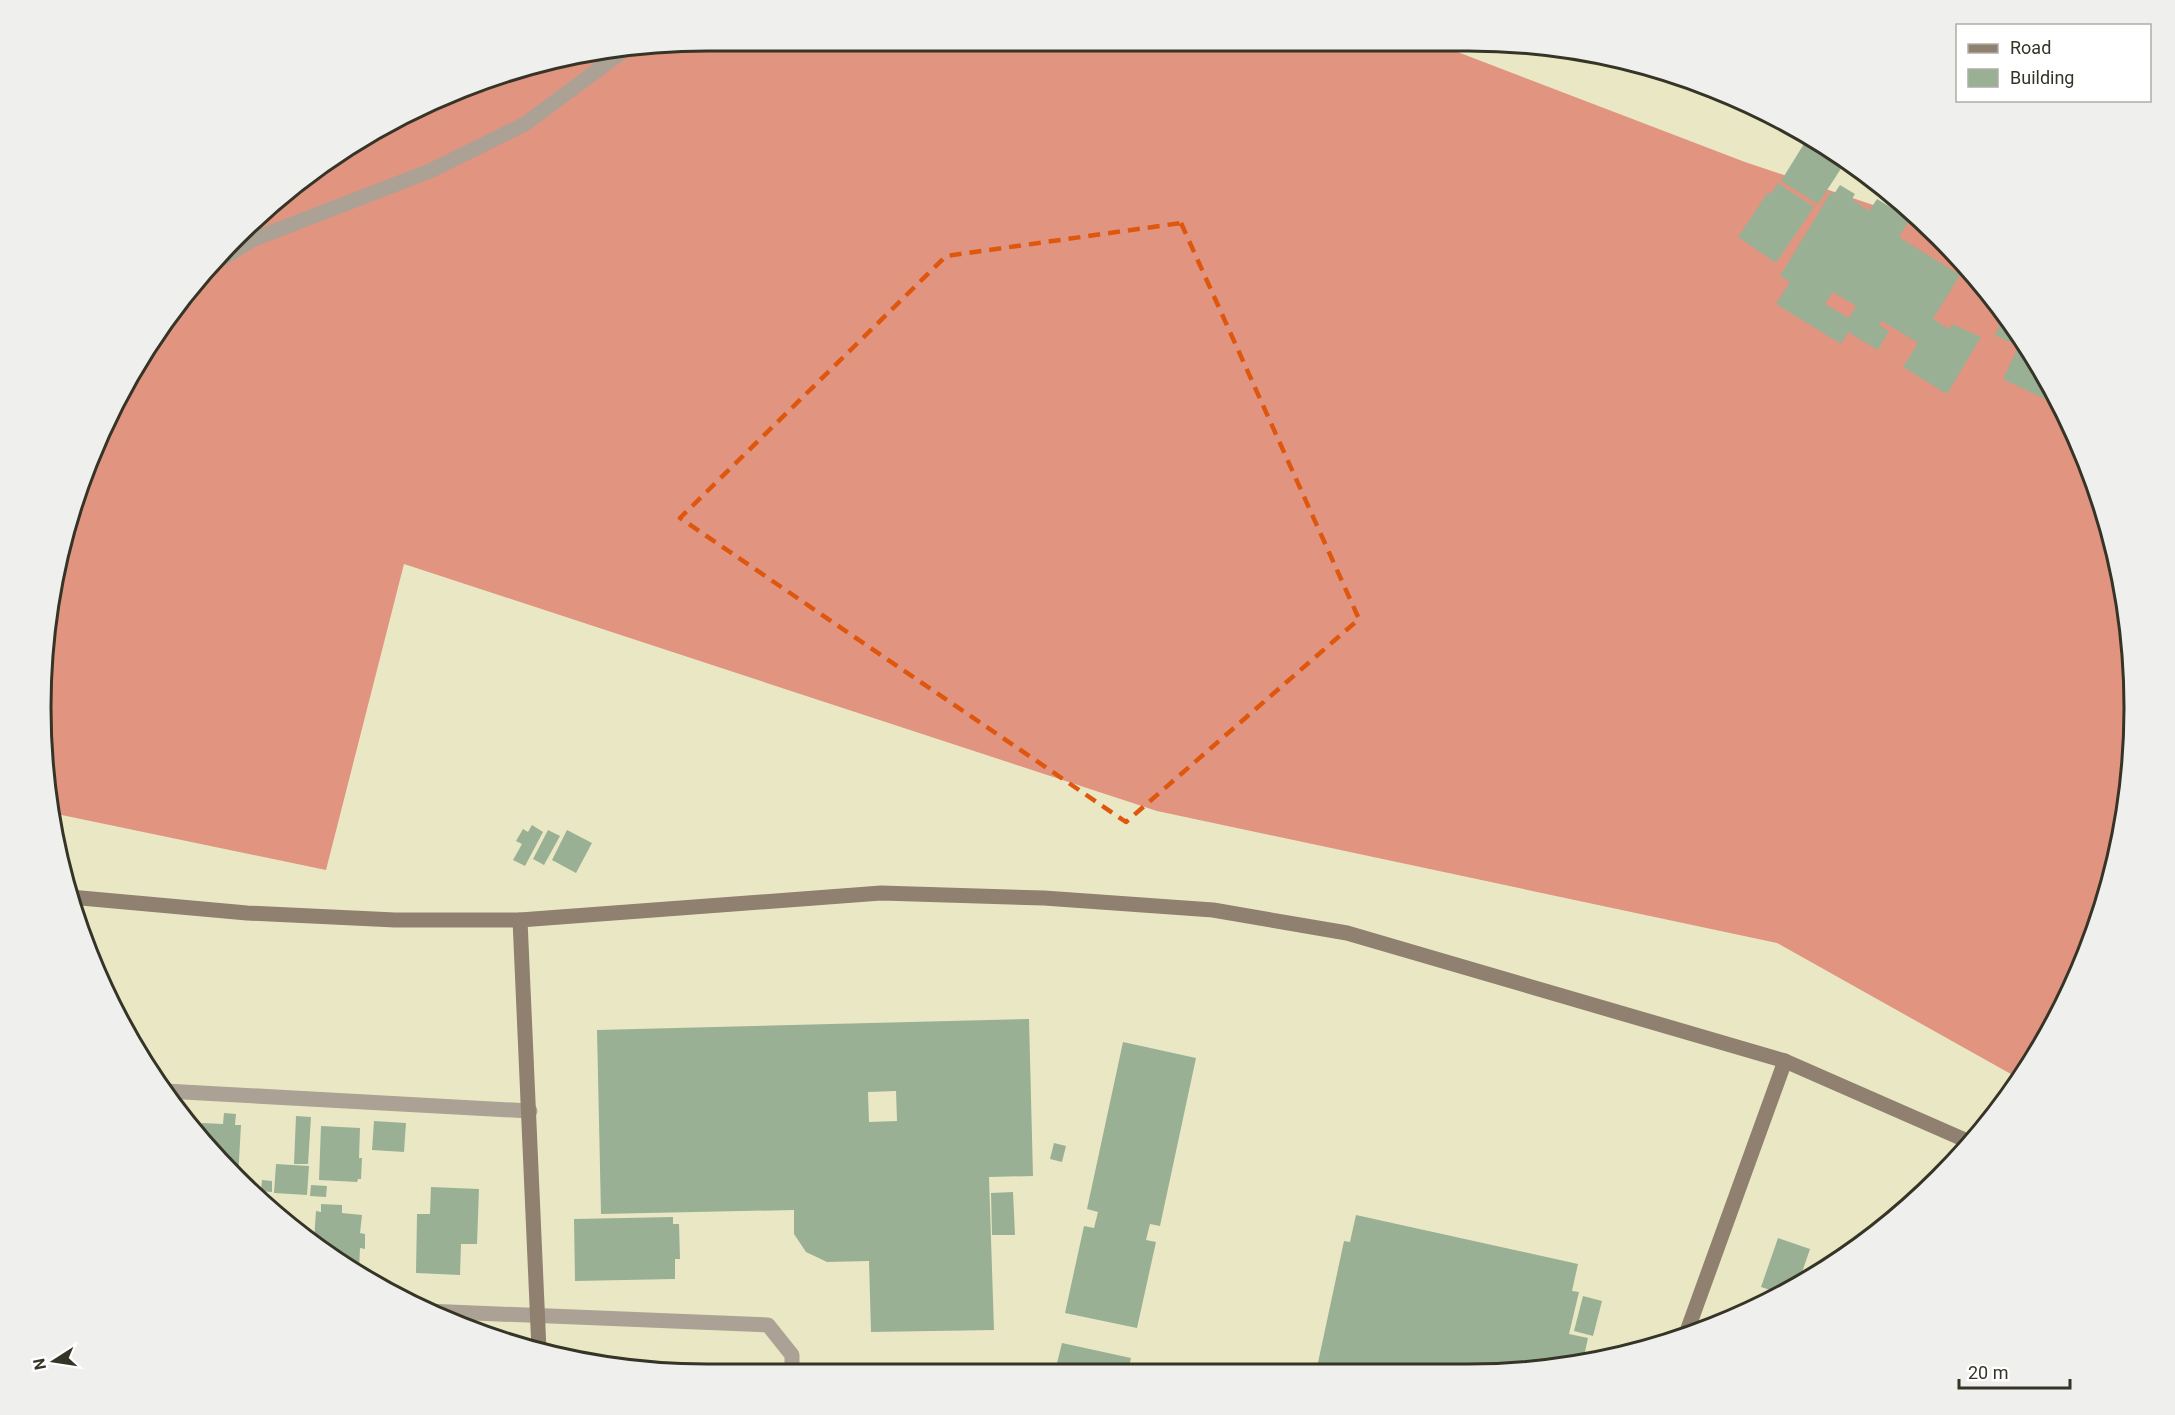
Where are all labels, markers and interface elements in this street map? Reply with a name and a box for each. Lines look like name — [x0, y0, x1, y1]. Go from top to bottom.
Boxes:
legend — [1956, 24, 2151, 102]
text: Road — [2010, 37, 2051, 58]
text: Building — [2010, 67, 2074, 88]
north arrow — [24, 1331, 84, 1391]
scale bar — [1959, 1352, 2070, 1390]
text: N — [29, 1357, 50, 1372]
text: 20 m — [1968, 1362, 2008, 1383]

